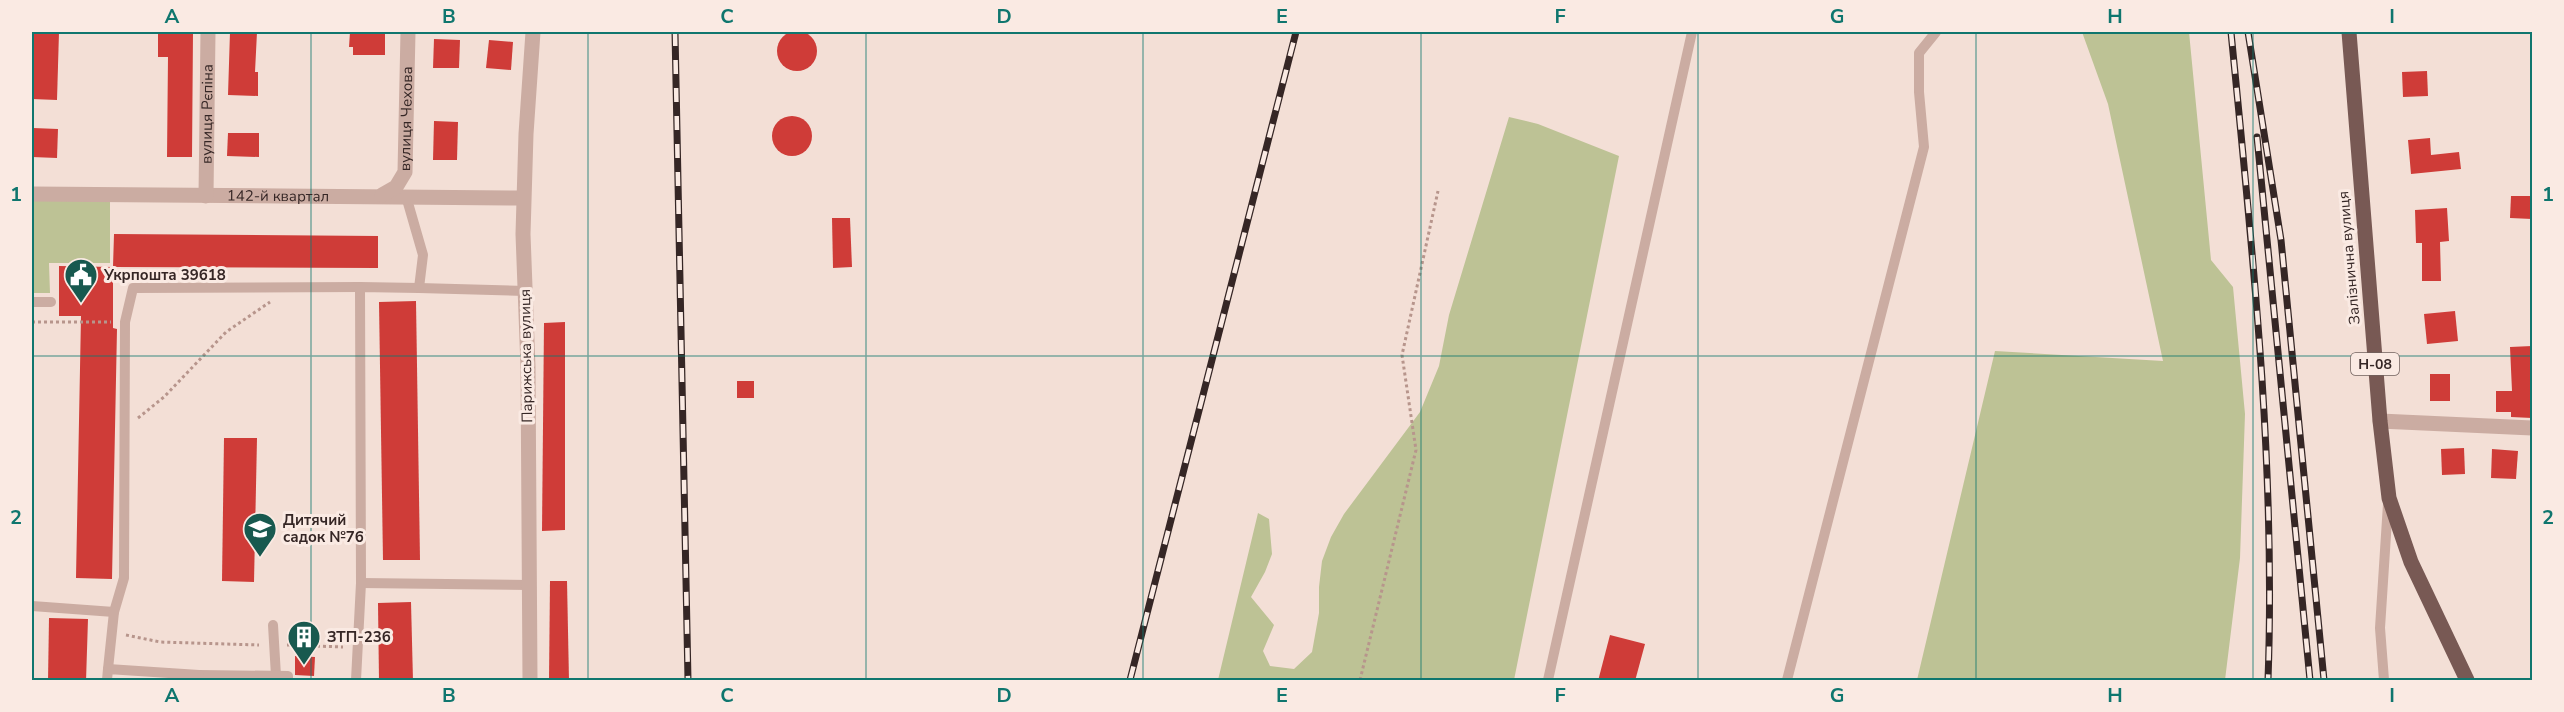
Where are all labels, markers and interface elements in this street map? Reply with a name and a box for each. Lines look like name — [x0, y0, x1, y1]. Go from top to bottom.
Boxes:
text: A — [165, 3, 180, 30]
text: B — [442, 3, 456, 30]
text: C — [720, 3, 734, 30]
text: D — [996, 3, 1012, 30]
text: E — [1276, 3, 1288, 30]
text: F — [1554, 3, 1566, 30]
text: G — [1830, 3, 1844, 30]
text: H — [2107, 3, 2123, 30]
text: I — [2389, 3, 2395, 30]
street label: вулиця Рєпіна — [196, 64, 218, 164]
street label: вулиця Чехова — [395, 66, 417, 171]
text: 1 — [10, 181, 22, 208]
text: 1 — [2542, 181, 2554, 208]
street label: 142-й квартал — [227, 186, 329, 206]
street label: Залізнична вулиця — [2333, 190, 2365, 326]
public building icon: Укрпошта 39618 — [63, 257, 99, 304]
place label: Укрпошта 39618 — [103, 265, 226, 285]
street label: Парижська вулиця — [515, 289, 537, 423]
road number: Н-08 — [2351, 353, 2399, 375]
text: 2 — [10, 504, 22, 531]
text: 2 — [2542, 504, 2554, 531]
place label: Дитячий садок №76 — [283, 510, 364, 547]
school or university icon: Дитячий садок №76 — [242, 511, 278, 558]
building icon: ЗТП-236 — [286, 619, 322, 666]
place label: ЗТП-236 — [327, 627, 391, 647]
text: A — [165, 682, 180, 709]
text: B — [442, 682, 456, 709]
text: C — [720, 682, 734, 709]
text: D — [996, 682, 1012, 709]
text: E — [1276, 682, 1288, 709]
text: F — [1554, 682, 1566, 709]
text: G — [1830, 682, 1844, 709]
text: H — [2107, 682, 2123, 709]
text: I — [2389, 682, 2395, 709]

